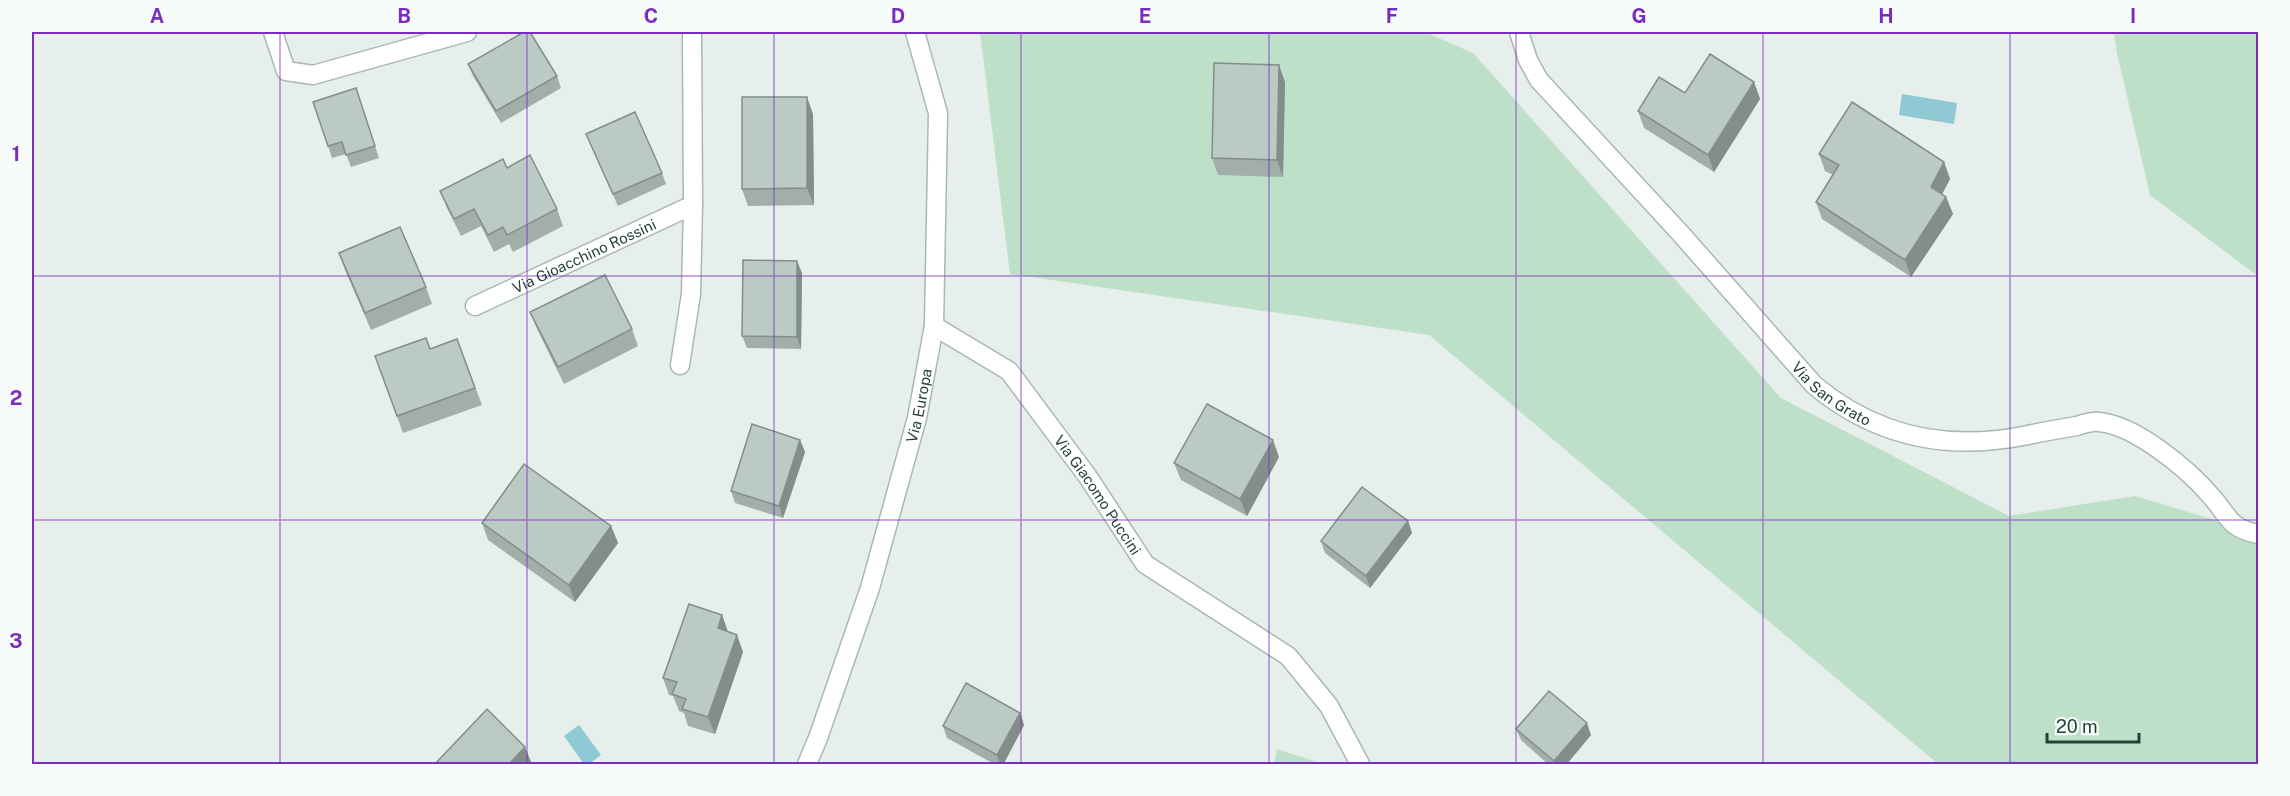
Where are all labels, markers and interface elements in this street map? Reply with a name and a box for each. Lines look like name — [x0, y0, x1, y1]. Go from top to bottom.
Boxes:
text: A — [150, 4, 164, 28]
text: B — [397, 4, 411, 28]
text: C — [644, 4, 658, 28]
text: D — [891, 4, 905, 28]
text: E — [1139, 4, 1151, 28]
text: F — [1386, 4, 1398, 28]
text: G — [1631, 4, 1647, 28]
text: H — [1878, 4, 1894, 28]
text: I — [2130, 4, 2136, 28]
text: 1 — [12, 142, 20, 166]
street label: Via Gioacchino Rossini — [509, 215, 658, 296]
street label: Via San Grato — [1789, 358, 1874, 428]
street label: Via Europa — [902, 367, 934, 444]
text: 2 — [10, 386, 22, 410]
street label: Via Giacomo Puccini — [1051, 432, 1145, 558]
text: 3 — [9, 629, 23, 653]
scale bar — [2047, 706, 2138, 744]
text: 20 m — [2056, 716, 2098, 737]

